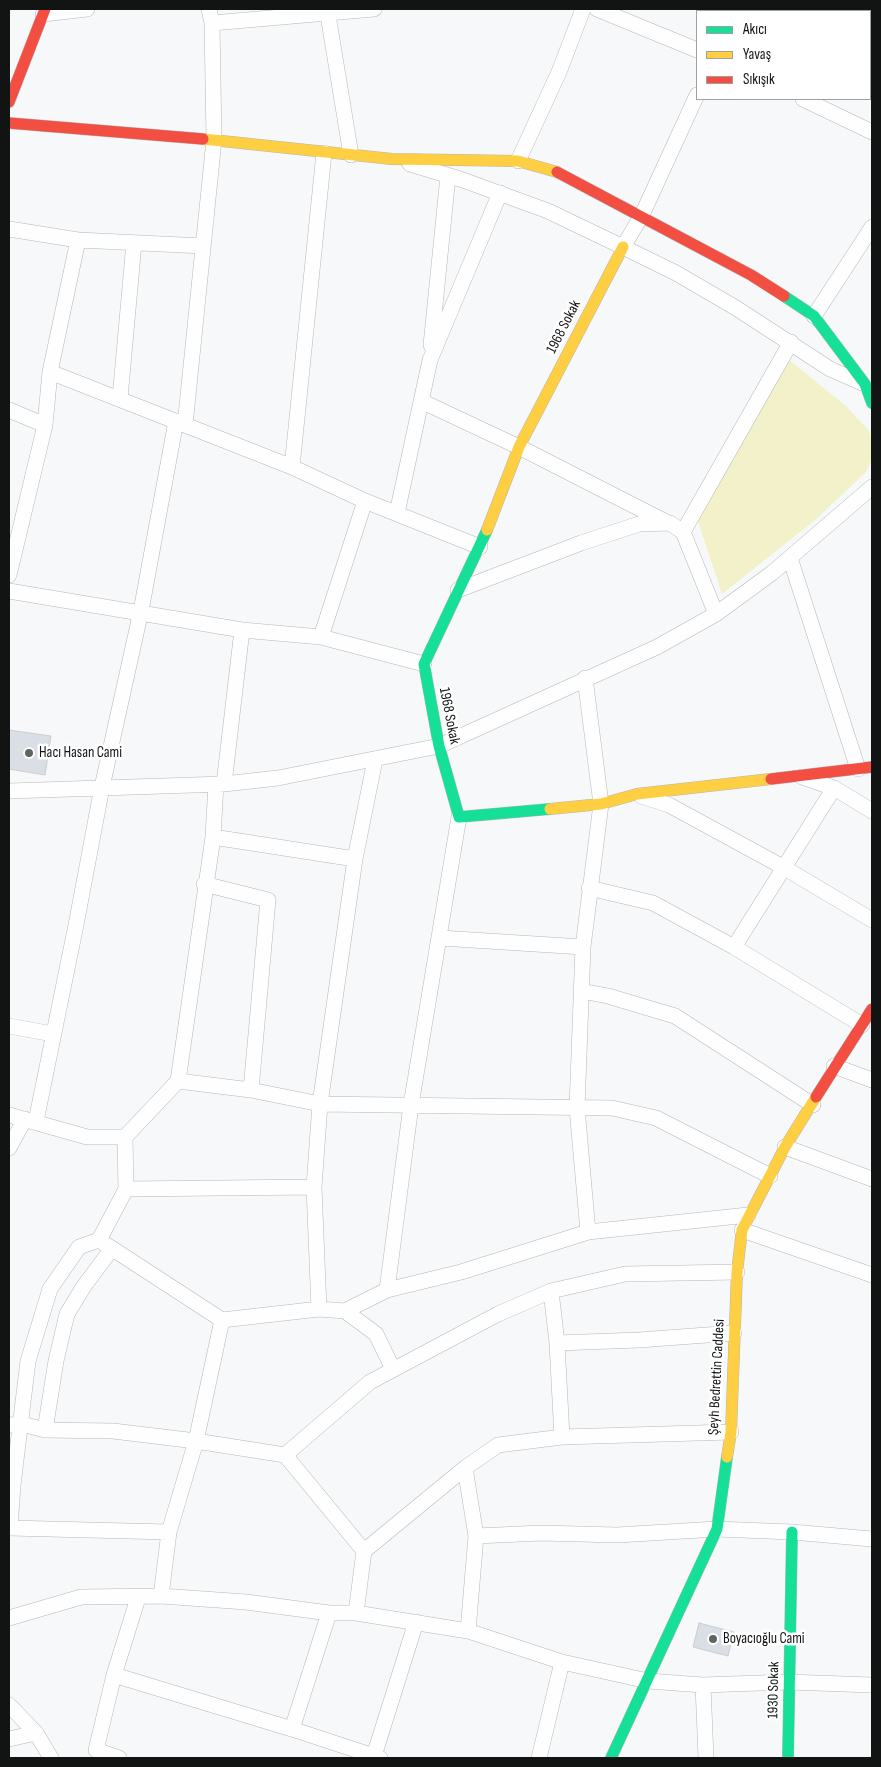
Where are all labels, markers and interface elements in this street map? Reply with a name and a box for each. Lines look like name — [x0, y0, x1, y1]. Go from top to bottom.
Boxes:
legend — [696, 10, 871, 100]
text: Akıcı — [743, 20, 767, 39]
text: Yavaş — [743, 45, 771, 64]
text: Sıkışık — [743, 70, 775, 89]
street label: 1968 Sokak — [543, 297, 585, 357]
street label: 1968 Sokak — [435, 686, 463, 746]
place label: Hacı Hasan Cami — [39, 744, 122, 762]
marker: Hacı Hasan Cami — [23, 747, 35, 759]
street label: Şeyh Bedrettin Caddesi — [705, 1319, 729, 1435]
place label: Boyacıoğlu Cami — [723, 1630, 805, 1648]
marker: Boyacıoğlu Cami — [707, 1633, 719, 1645]
street label: 1930 Sokak — [765, 1661, 783, 1719]

